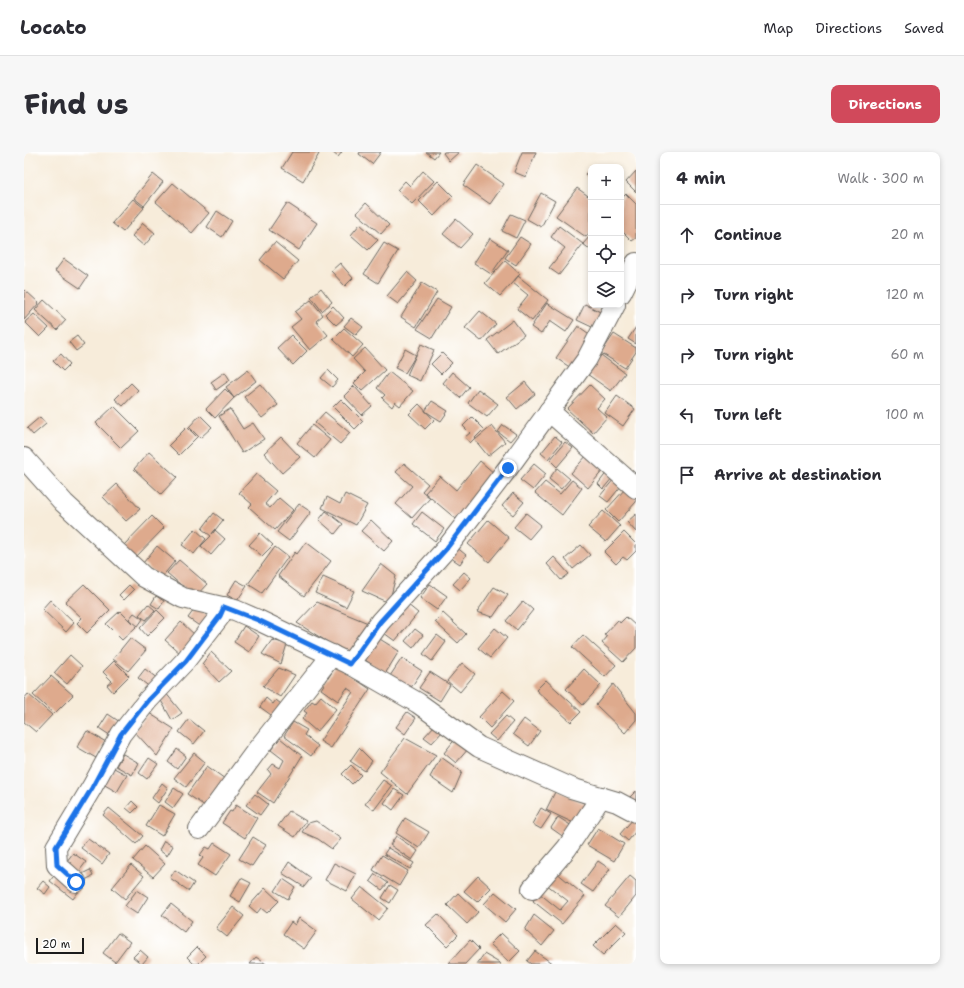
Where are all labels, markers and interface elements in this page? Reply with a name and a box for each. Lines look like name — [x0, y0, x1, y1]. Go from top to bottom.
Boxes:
text: Locato — [20, 15, 87, 40]
text: Map — [764, 19, 794, 37]
text: Directions — [816, 19, 882, 37]
text: Saved — [904, 19, 944, 37]
text: Find us — [24, 85, 129, 123]
button: Directions — [831, 85, 940, 123]
map controls — [588, 164, 624, 308]
button: + — [588, 164, 624, 200]
text: 4 min — [676, 167, 726, 189]
text: Walk · 300 m — [837, 170, 924, 187]
button: − — [588, 200, 624, 236]
icon: ahead — [676, 224, 698, 246]
text: Continue — [714, 225, 782, 245]
text: 20 m — [891, 226, 924, 243]
button: locate — [588, 236, 624, 272]
button: layers — [588, 272, 624, 308]
icon: right — [676, 284, 698, 306]
text: Turn right — [714, 285, 794, 305]
text: 120 m — [886, 286, 924, 303]
icon: right — [676, 344, 698, 366]
text: Turn right — [714, 345, 794, 365]
text: 60 m — [891, 346, 924, 363]
icon: left — [676, 404, 698, 426]
text: Turn left — [714, 405, 782, 425]
text: 100 m — [885, 406, 924, 423]
route end — [499, 459, 517, 477]
icon: arrive — [676, 464, 698, 486]
text: Arrive at destination — [714, 465, 882, 485]
route start — [67, 873, 85, 891]
scale bar — [36, 936, 84, 955]
text: 20 m — [42, 937, 70, 952]

